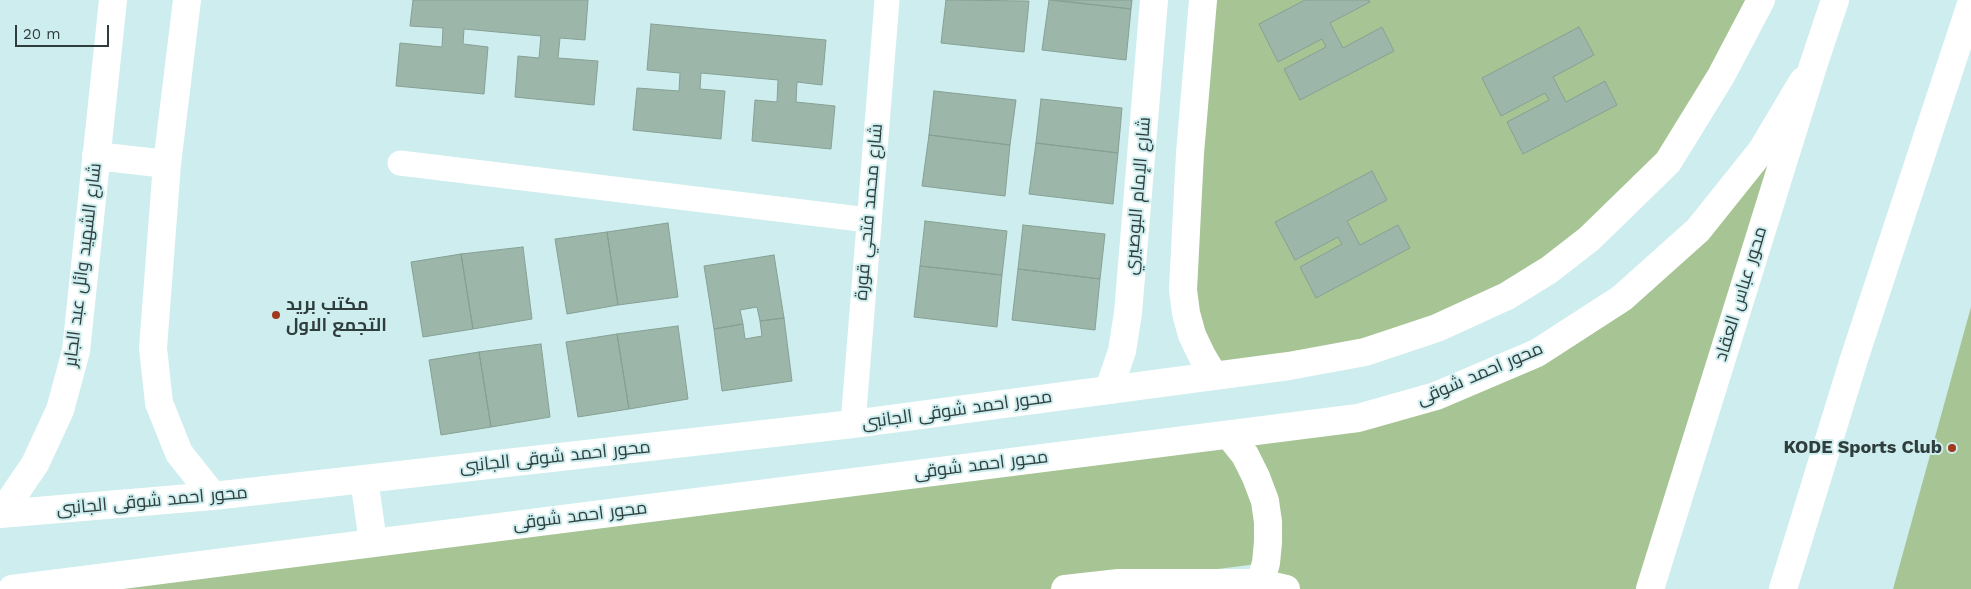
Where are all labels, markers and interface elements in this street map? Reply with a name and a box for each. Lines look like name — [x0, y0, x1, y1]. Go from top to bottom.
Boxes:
scale bar — [18, 15, 111, 47]
text: 20 m — [23, 25, 61, 43]
street label: شارع الإمام البوصيري — [1120, 116, 1156, 276]
street label: شارع محمد فتحي قورة — [851, 123, 887, 301]
street label: شارع الشهيد وائل عبد الجابر — [60, 162, 106, 368]
street label: محور عباس العقاد — [1710, 224, 1772, 364]
place label: مكتب بريد التجمع الاول — [286, 294, 387, 336]
marker: مكتب بريد التجمع الاول — [270, 309, 282, 321]
street label: محور احمد شوقى — [1414, 338, 1546, 410]
street label: محور احمد شوقى الجانبى — [860, 386, 1054, 434]
street label: محور احمد شوقى الجانبى — [458, 436, 652, 478]
place label: KODE Sports Club — [1784, 437, 1942, 459]
marker: KODE Sports Club — [1946, 442, 1958, 454]
street label: محور احمد شوقى — [913, 446, 1049, 484]
street label: محور احمد شوقى الجانبى — [55, 482, 249, 520]
street label: محور احمد شوقى — [512, 497, 648, 535]

